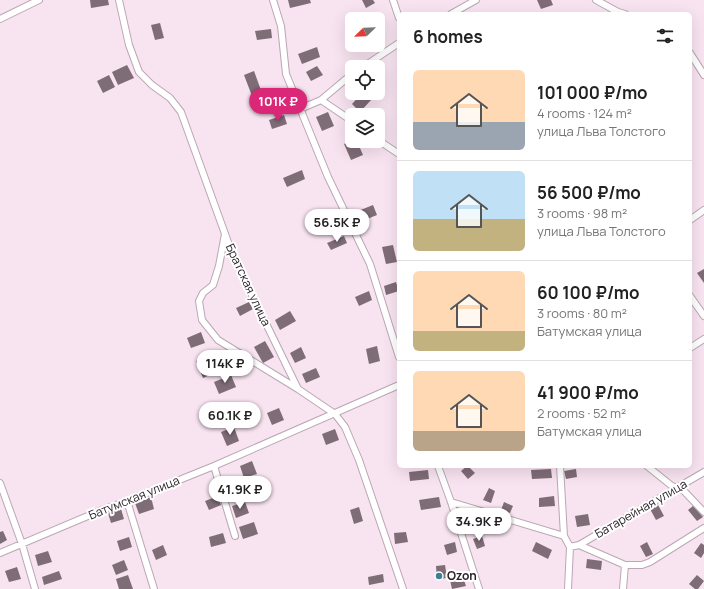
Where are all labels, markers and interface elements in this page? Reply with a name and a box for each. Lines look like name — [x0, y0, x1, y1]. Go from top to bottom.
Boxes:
north arrow — [345, 12, 385, 52]
map controls — [345, 12, 385, 148]
text: 6 homes — [413, 25, 483, 48]
icon: filters — [654, 25, 676, 47]
button: locate — [345, 60, 385, 100]
text: 101 000 ₽/mo — [537, 81, 648, 104]
icon: home — [445, 86, 493, 134]
pin: 101K ₽ — [245, 88, 311, 122]
text: 101K ₽ — [258, 92, 298, 110]
text: 4 rooms · 124 m² — [537, 104, 632, 122]
button: layers — [345, 108, 385, 148]
text: улица Льва Толстого — [537, 122, 666, 140]
text: 56 500 ₽/mo — [537, 181, 641, 204]
icon: home — [445, 187, 493, 235]
text: 3 rooms · 98 m² — [537, 204, 627, 222]
pin: 56.5K ₽ — [300, 209, 374, 243]
text: 56.5K ₽ — [314, 213, 360, 231]
text: улица Льва Толстого — [537, 222, 666, 240]
street label: Братская улица — [222, 241, 275, 329]
text: 60 100 ₽/mo — [537, 281, 640, 304]
icon: home — [445, 287, 493, 335]
text: 3 rooms · 80 m² — [537, 304, 627, 322]
text: Батумская улица — [537, 322, 642, 340]
pin: 114K ₽ — [192, 350, 258, 384]
text: 114K ₽ — [206, 354, 244, 372]
text: 41 900 ₽/mo — [537, 381, 639, 404]
icon: home — [445, 387, 493, 435]
pin: 60.1K ₽ — [193, 402, 267, 436]
text: 2 rooms · 52 m² — [537, 404, 626, 422]
text: 60.1K ₽ — [208, 406, 252, 424]
text: Батумская улица — [537, 422, 642, 440]
street label: Батумская улица — [86, 472, 182, 524]
street label: Батарейная улица — [591, 475, 690, 542]
pin: 41.9K ₽ — [203, 476, 277, 510]
text: 41.9K ₽ — [218, 480, 262, 498]
pin: 34.9K ₽ — [442, 508, 516, 542]
text: 34.9K ₽ — [456, 512, 502, 530]
place label: Ozon — [447, 567, 477, 584]
marker: Ozon — [434, 571, 444, 581]

